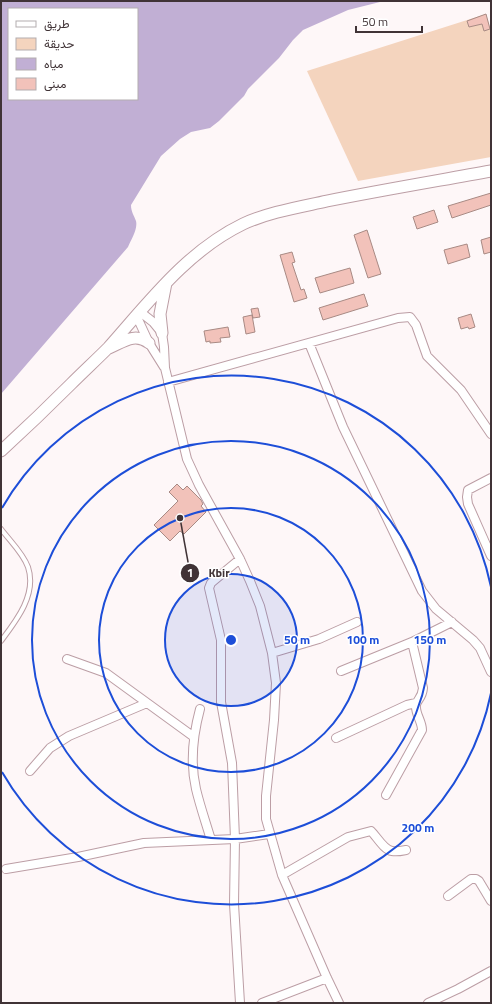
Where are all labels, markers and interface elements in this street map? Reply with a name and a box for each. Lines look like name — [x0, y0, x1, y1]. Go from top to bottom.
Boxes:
legend — [8, 8, 138, 100]
scale bar — [356, 8, 422, 34]
text: 50 m — [362, 12, 388, 31]
text: طريق — [44, 14, 70, 33]
text: حديقة — [44, 34, 74, 53]
text: مياه — [44, 54, 63, 73]
text: مبنى — [44, 74, 66, 93]
callout: Kbir — [180, 561, 237, 585]
text: 1 — [187, 563, 193, 582]
text: Kbir — [208, 563, 230, 582]
text: 50 m — [284, 630, 310, 649]
text: 100 m — [347, 630, 379, 649]
text: 150 m — [414, 630, 446, 649]
centre of rings — [224, 633, 238, 647]
text: 200 m — [402, 818, 434, 837]

